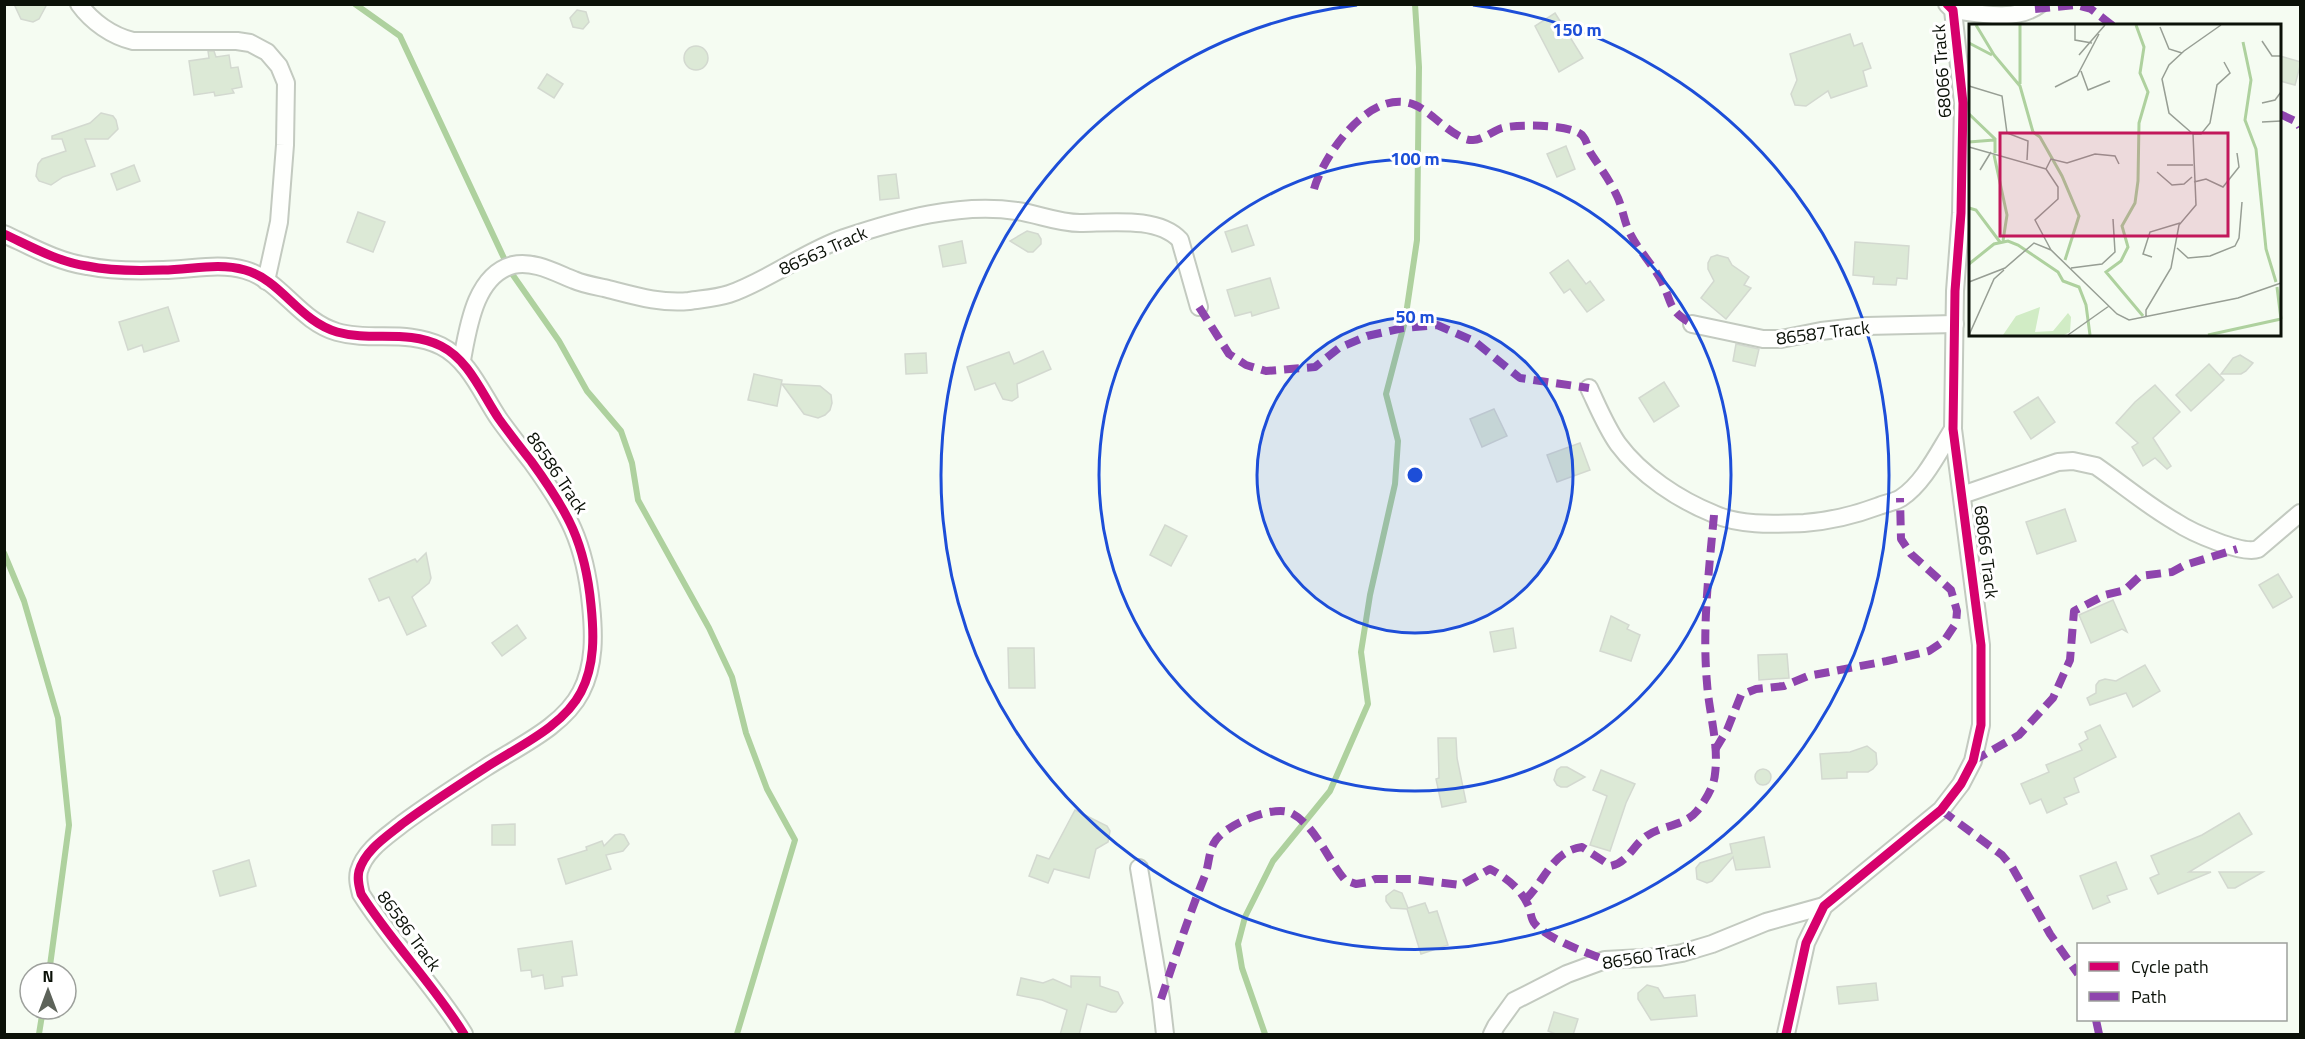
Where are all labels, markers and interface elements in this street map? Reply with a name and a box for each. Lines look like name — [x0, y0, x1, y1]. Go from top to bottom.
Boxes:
text: 150 m — [1552, 16, 1602, 43]
street label: 68066 Track — [1925, 23, 1958, 119]
inset map — [1969, 24, 2281, 336]
text: 100 m — [1390, 145, 1440, 172]
street label: 86563 Track — [774, 219, 872, 282]
text: 50 m — [1395, 303, 1435, 330]
street label: 86587 Track — [1775, 313, 1872, 352]
street label: 86586 Track — [520, 426, 595, 520]
centre of rings — [1405, 465, 1425, 485]
street label: 68066 Track — [1967, 504, 2006, 601]
street label: 86586 Track — [371, 885, 448, 977]
street label: 86560 Track — [1600, 935, 1698, 976]
legend — [2077, 943, 2287, 1021]
text: Cycle path — [2131, 953, 2209, 980]
north arrow — [18, 961, 78, 1021]
text: N — [42, 964, 54, 988]
text: Path — [2131, 983, 2167, 1010]

